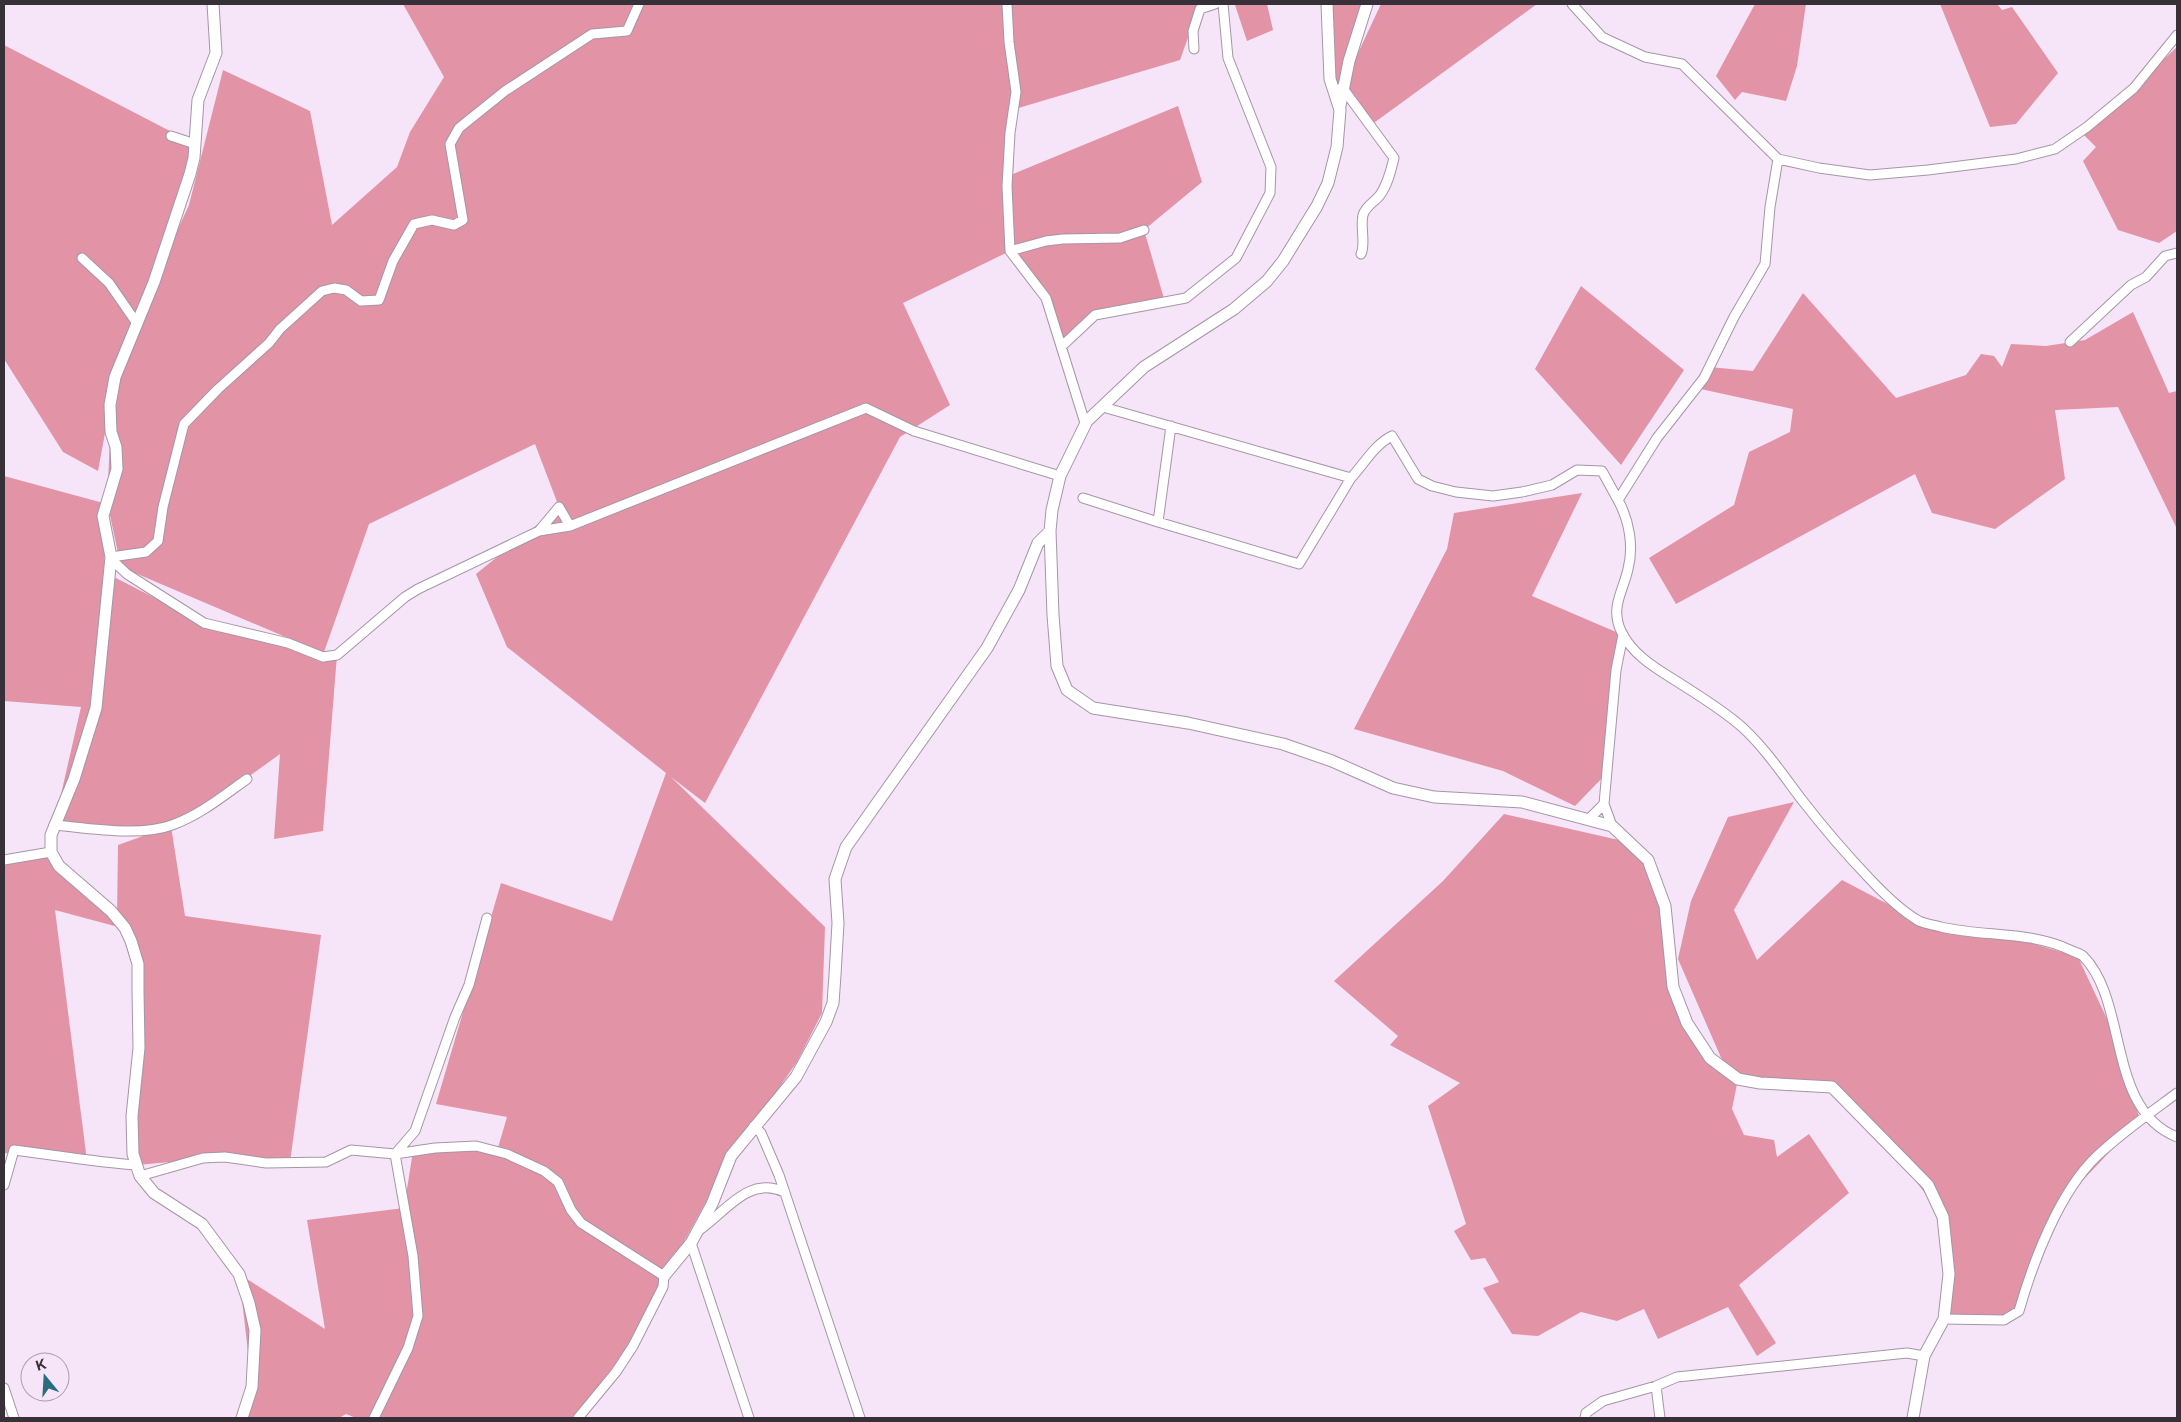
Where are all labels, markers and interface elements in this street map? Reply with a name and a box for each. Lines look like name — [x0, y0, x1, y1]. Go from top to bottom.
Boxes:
north arrow — [20, 1352, 70, 1402]
text: K — [33, 1355, 48, 1374]

